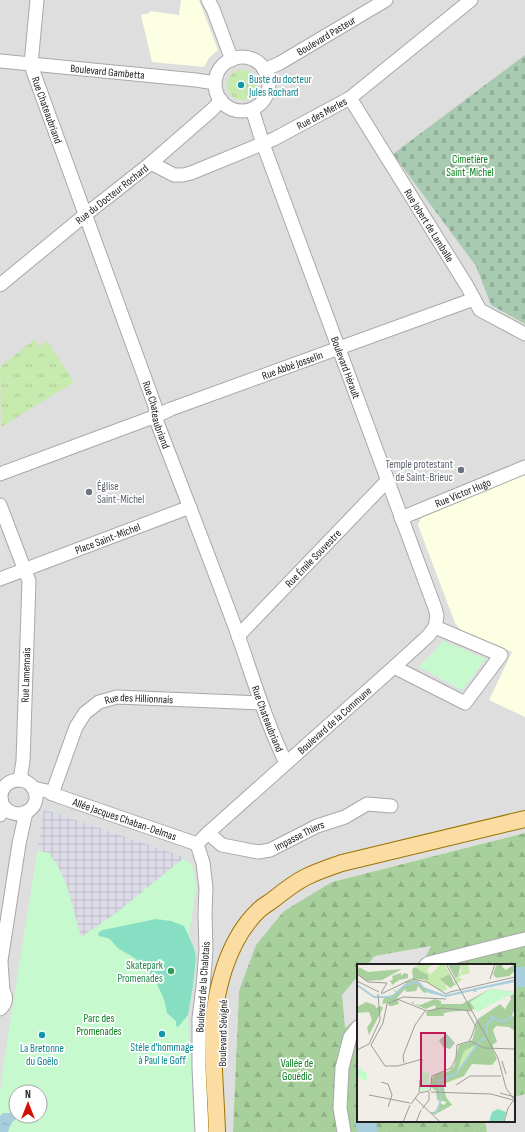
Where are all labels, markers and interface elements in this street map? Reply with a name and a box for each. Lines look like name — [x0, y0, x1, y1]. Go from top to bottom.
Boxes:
street label: Boulevard Pasteur — [294, 13, 358, 58]
street label: Boulevard Gambetta — [70, 61, 145, 81]
place label: Buste du docteur Jules Rochard — [248, 73, 312, 99]
street label: Rue Chateaubriand — [29, 75, 65, 145]
marker: Buste du docteur Jules Rochard — [236, 80, 246, 90]
street label: Rue des Merles — [294, 94, 349, 132]
park label: Cimetière Saint-Michel — [446, 153, 494, 179]
street label: Rue du Docteur Rochard — [73, 161, 151, 227]
street label: Rue Jobert de Lamballe — [402, 186, 457, 264]
street label: Boulevard Hérault — [328, 335, 364, 401]
street label: Rue Abbé Josselin — [260, 348, 325, 382]
street label: Rue Chateaubriand — [140, 379, 173, 451]
place label: Temple protestant de Saint-Brieuc — [386, 458, 454, 484]
marker: Temple protestant de Saint-Brieuc — [456, 465, 466, 475]
street label: Rue Victor Hugo — [433, 475, 493, 510]
place label: Église Saint-Michel — [97, 480, 144, 506]
marker: Église Saint-Michel — [84, 487, 94, 497]
street label: Place Saint-Michel — [73, 520, 142, 557]
street label: Rue Émile Souvestre — [282, 527, 344, 590]
street label: Rue Lamennais — [19, 647, 33, 703]
street label: Rue Chateaubriand — [249, 684, 287, 754]
street label: Boulevard de la Commune — [295, 684, 374, 757]
street label: Rue des Hillionnais — [103, 690, 173, 707]
street label: Allée Jacques Chaban-Delmas — [70, 795, 178, 843]
street label: Impasse Thiers — [272, 818, 326, 853]
street label: Boulevard de la Chalotais — [193, 941, 213, 1033]
place label: Skatepark Promenades — [117, 959, 164, 985]
inset map — [357, 964, 515, 1122]
marker: Skatepark Promenades — [166, 966, 176, 976]
street label: Boulevard Sévigné — [216, 999, 230, 1067]
park label: Parc des Promenades — [76, 1012, 122, 1038]
marker: Stèle d'hommage à Paul le Goff — [157, 1029, 167, 1039]
marker: La Bretonne du Goëlo — [37, 1030, 47, 1040]
place label: Stèle d'hommage à Paul le Goff — [130, 1041, 194, 1067]
place label: La Bretonne du Goëlo — [20, 1042, 64, 1068]
park label: Vallée de Gouédic — [281, 1057, 313, 1083]
north arrow — [8, 1084, 48, 1124]
text: N — [25, 1088, 31, 1101]

